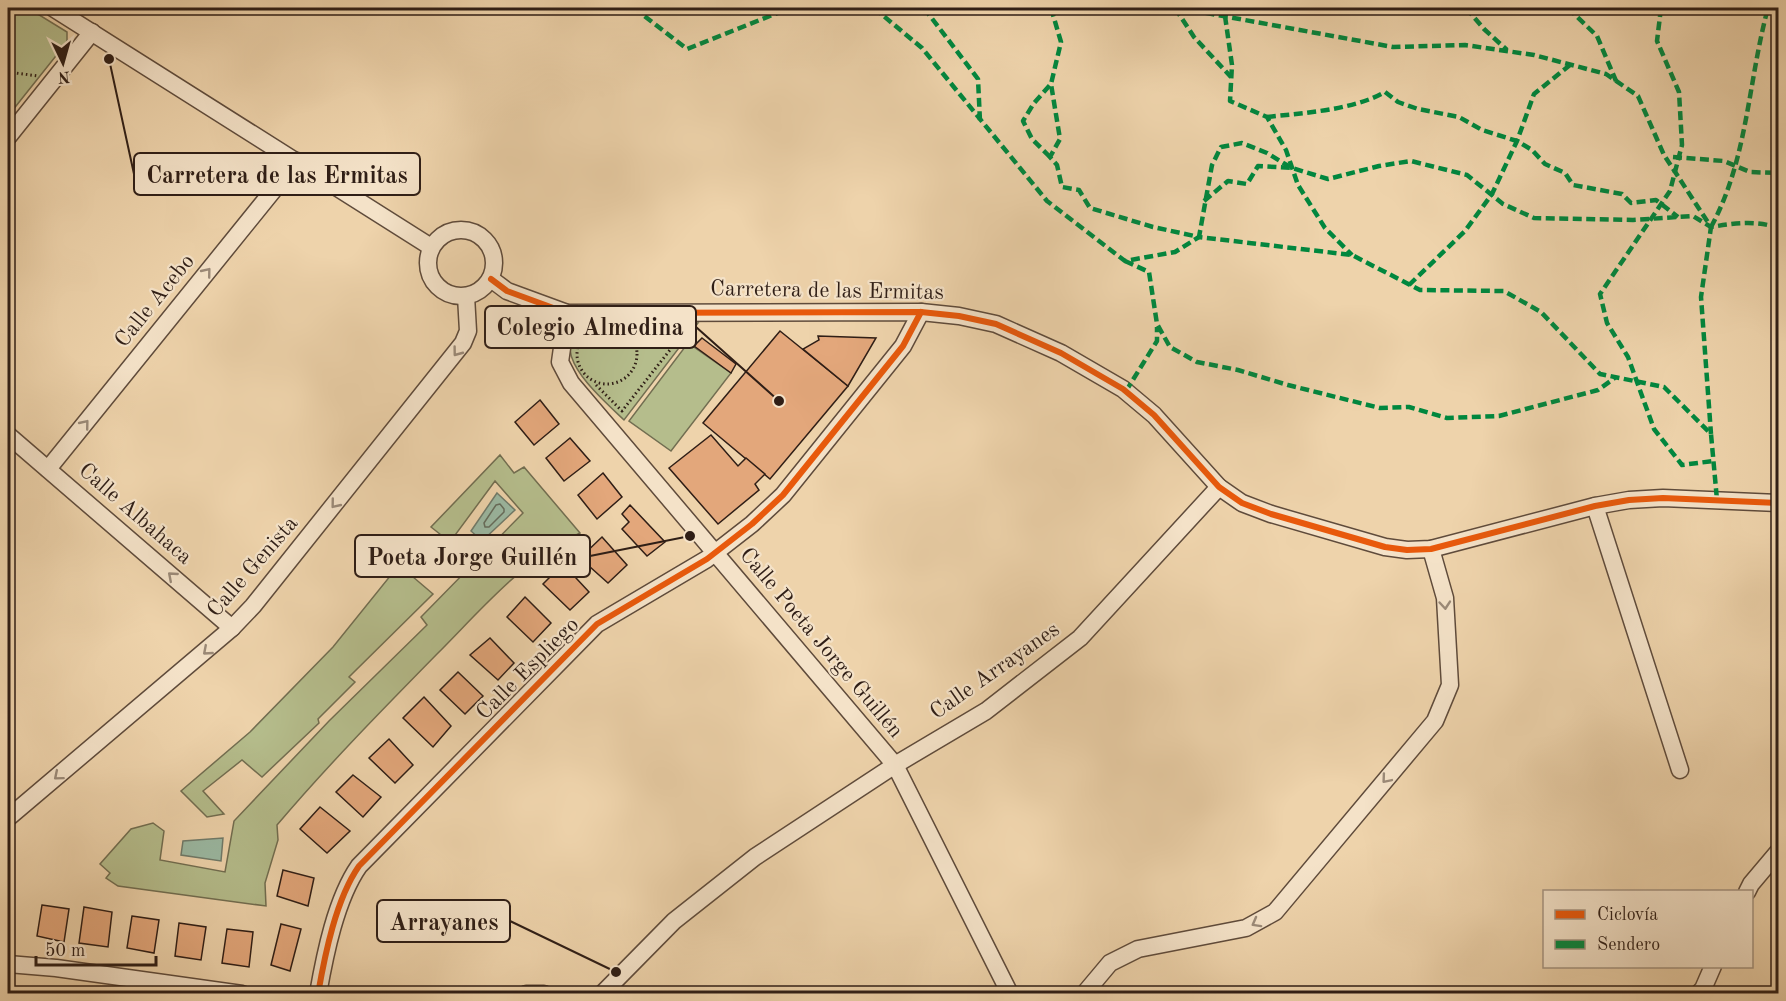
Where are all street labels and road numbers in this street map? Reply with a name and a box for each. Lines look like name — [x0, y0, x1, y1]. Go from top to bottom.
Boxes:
street label: Calle Acebo — [111, 250, 199, 352]
street label: Carretera de las Ermitas — [710, 278, 944, 304]
street label: Calle Albahaca — [74, 459, 196, 569]
street label: Calle Genista — [203, 512, 303, 622]
street label: Calle Poeta Jorge Guillén — [735, 544, 907, 742]
street label: Calle Espliego — [473, 614, 583, 724]
street label: Calle Arrayanes — [926, 618, 1064, 724]

